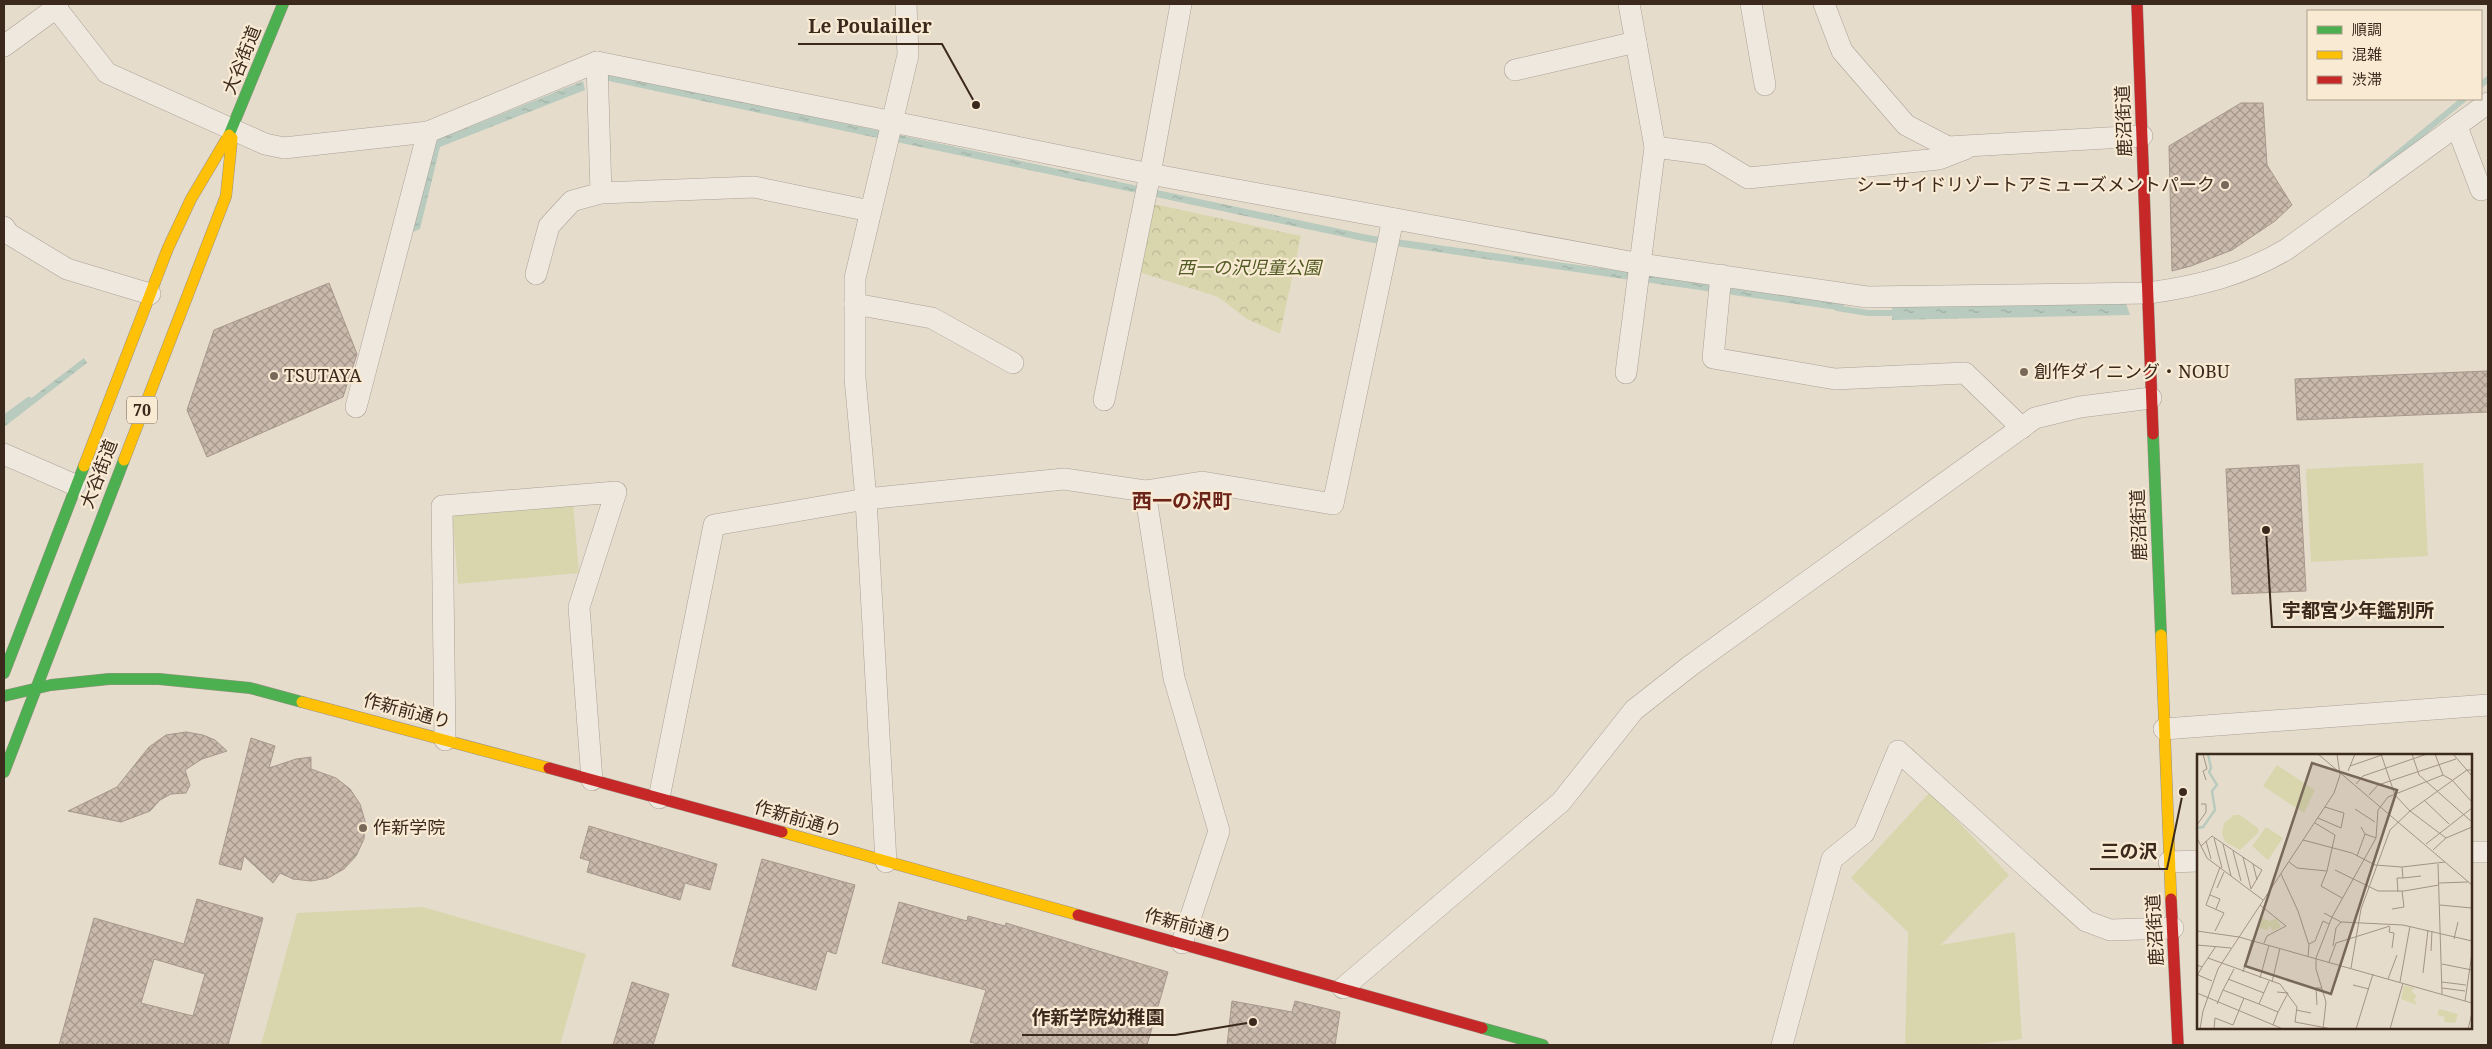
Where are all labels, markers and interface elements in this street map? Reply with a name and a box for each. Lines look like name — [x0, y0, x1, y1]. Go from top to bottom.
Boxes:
callout: Le Poulailler — [798, 10, 942, 44]
legend — [2307, 10, 2482, 100]
text: Le Poulailler — [808, 13, 932, 39]
text: 順調 — [2352, 19, 2382, 39]
street label: 大谷街道 — [216, 22, 266, 97]
text: 混雑 — [2352, 44, 2382, 64]
text: 渋滞 — [2352, 69, 2382, 89]
street label: 鹿沼街道 — [2110, 85, 2136, 157]
place label: シーサイドリゾートアミューズメントパーク — [1857, 172, 2215, 196]
marker: シーサイドリゾートアミューズメントパーク — [2219, 179, 2231, 191]
park label: 西一の沢児童公園 — [1177, 255, 1324, 279]
place label: 創作ダイニング・NOBU — [2034, 359, 2230, 383]
place label: TSUTAYA — [284, 363, 362, 387]
marker: 創作ダイニング・NOBU — [2018, 366, 2030, 378]
marker: TSUTAYA — [268, 370, 280, 382]
road number: 70 — [127, 396, 157, 424]
street label: 大谷街道 — [74, 436, 122, 512]
district label: 西一の沢町 — [1132, 487, 1232, 514]
street label: 鹿沼街道 — [2125, 489, 2151, 561]
callout: 宇都宮少年鑑別所 — [2272, 593, 2444, 627]
text: 宇都宮少年鑑別所 — [2282, 597, 2434, 623]
street label: 作新前通り — [361, 687, 454, 733]
inset map — [2197, 754, 2472, 1029]
street label: 作新前通り — [752, 794, 845, 842]
place label: 作新学院 — [373, 815, 445, 839]
marker: 作新学院 — [357, 822, 369, 834]
callout: 三の沢 — [2090, 835, 2167, 869]
text: 三の沢 — [2100, 838, 2158, 864]
street label: 鹿沼街道 — [2140, 893, 2168, 967]
street label: 作新前通り — [1142, 902, 1235, 948]
callout: 作新学院幼稚園 — [1022, 1001, 1175, 1035]
text: 作新学院幼稚園 — [1031, 1004, 1165, 1030]

